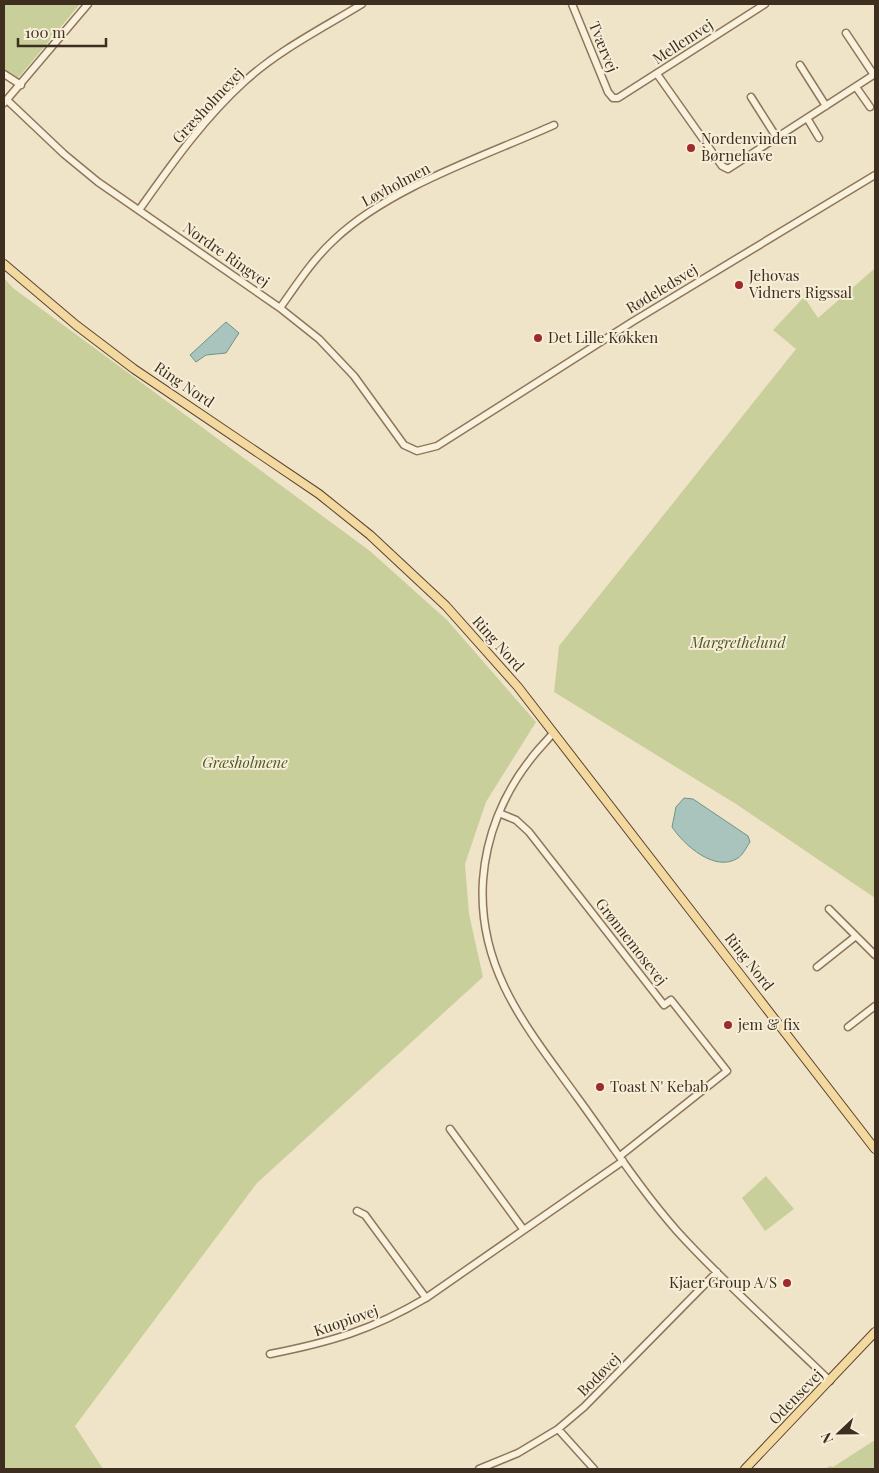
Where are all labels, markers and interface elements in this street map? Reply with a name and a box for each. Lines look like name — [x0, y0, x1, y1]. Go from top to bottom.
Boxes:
street label: Mellemvej — [648, 14, 717, 68]
scale bar — [18, 15, 105, 47]
street label: Tværvej — [585, 18, 623, 75]
text: 100 m — [25, 22, 66, 42]
street label: Græsholmevej — [167, 63, 247, 147]
place label: Nordenvinden Børnehave — [701, 128, 797, 165]
marker: Nordenvinden Børnehave — [685, 142, 697, 154]
street label: Løvholmen — [358, 158, 433, 211]
street label: Nordre Ringvej — [180, 217, 274, 291]
street label: Rødeledsvej — [622, 259, 701, 317]
place label: Jehovas Vidners Rigssal — [748, 265, 852, 302]
marker: Jehovas Vidners Rigssal — [733, 279, 745, 291]
place label: Det Lille Køkken — [548, 327, 658, 347]
marker: Det Lille Køkken — [532, 332, 544, 344]
street label: Ring Nord — [151, 357, 219, 412]
street label: Ring Nord — [468, 611, 529, 676]
park label: Margrethelund — [689, 632, 786, 652]
park label: Græsholmene — [202, 752, 288, 772]
street label: Grønnemosevej — [592, 894, 672, 989]
street label: Ring Nord — [721, 928, 779, 995]
place label: jem & fix — [737, 1014, 800, 1034]
marker: jem & fix — [722, 1019, 734, 1031]
place label: Toast N' Kebab — [610, 1076, 709, 1096]
marker: Toast N' Kebab — [594, 1081, 606, 1093]
place label: Kjaer Group A/S — [669, 1272, 777, 1292]
marker: Kjaer Group A/S — [781, 1277, 793, 1289]
street label: Kuopiovej — [311, 1300, 381, 1340]
street label: Bodøvej — [572, 1348, 624, 1400]
street label: Odensevej — [764, 1364, 827, 1428]
north arrow — [814, 1408, 864, 1458]
text: N — [816, 1430, 837, 1446]

